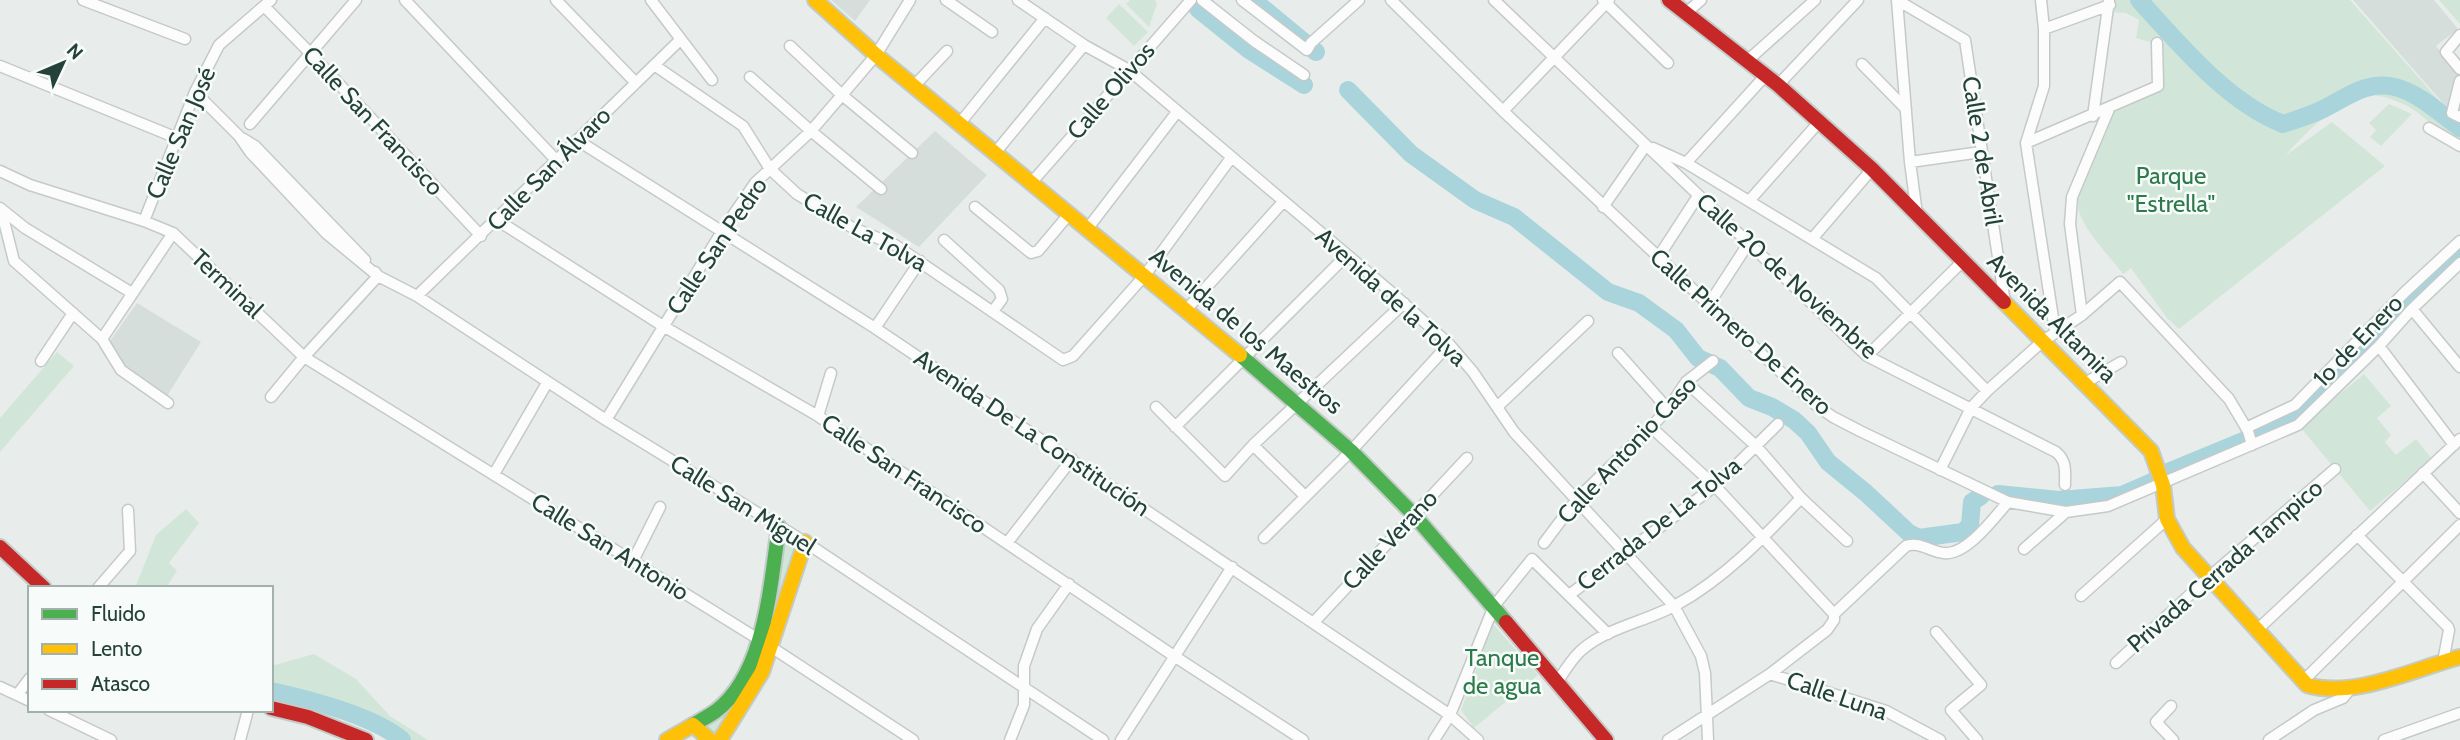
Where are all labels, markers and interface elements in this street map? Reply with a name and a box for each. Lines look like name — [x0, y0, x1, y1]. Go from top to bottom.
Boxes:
north arrow — [28, 28, 98, 98]
street label: Calle Olivos — [1061, 36, 1161, 145]
text: N — [62, 39, 88, 64]
street label: Calle San Francisco — [297, 40, 450, 201]
street label: Calle San José — [140, 62, 221, 203]
street label: Calle 2 de Abril — [1956, 74, 2009, 228]
street label: Calle San Álvaro — [481, 101, 617, 237]
park label: Parque "Estrella" — [2127, 161, 2215, 218]
street label: Calle San Pedro — [660, 172, 773, 320]
street label: Calle La Tolva — [798, 186, 933, 278]
street label: Calle 20 de Noviembre — [1691, 187, 1884, 365]
street label: Avenida de la Tolva — [1310, 221, 1473, 372]
street label: Avenida de los Maestros — [1144, 241, 1349, 420]
street label: Calle Primero De Enero — [1644, 242, 1838, 421]
street label: Terminal — [185, 243, 269, 324]
street label: Avenida Altamira — [1981, 247, 2124, 389]
street label: 1o de Enero — [2307, 289, 2409, 393]
street label: Avenida De La Constitución — [909, 343, 1156, 522]
street label: Calle Antonio Caso — [1551, 370, 1702, 529]
street label: Calle San Francisco — [816, 408, 992, 540]
street label: Calle San Miguel — [665, 448, 822, 561]
street label: Cerrada De La Tolva — [1571, 450, 1747, 597]
street label: Privada Cerrada Tampico — [2121, 473, 2328, 658]
street label: Calle Verano — [1336, 484, 1443, 596]
street label: Calle San Antonio — [526, 486, 694, 607]
legend — [28, 586, 273, 712]
text: Fluido — [91, 601, 146, 626]
text: Lento — [91, 636, 142, 661]
park label: Tanque de agua — [1463, 643, 1542, 700]
street label: Calle Luna — [1783, 665, 1892, 726]
text: Atasco — [91, 671, 150, 696]

